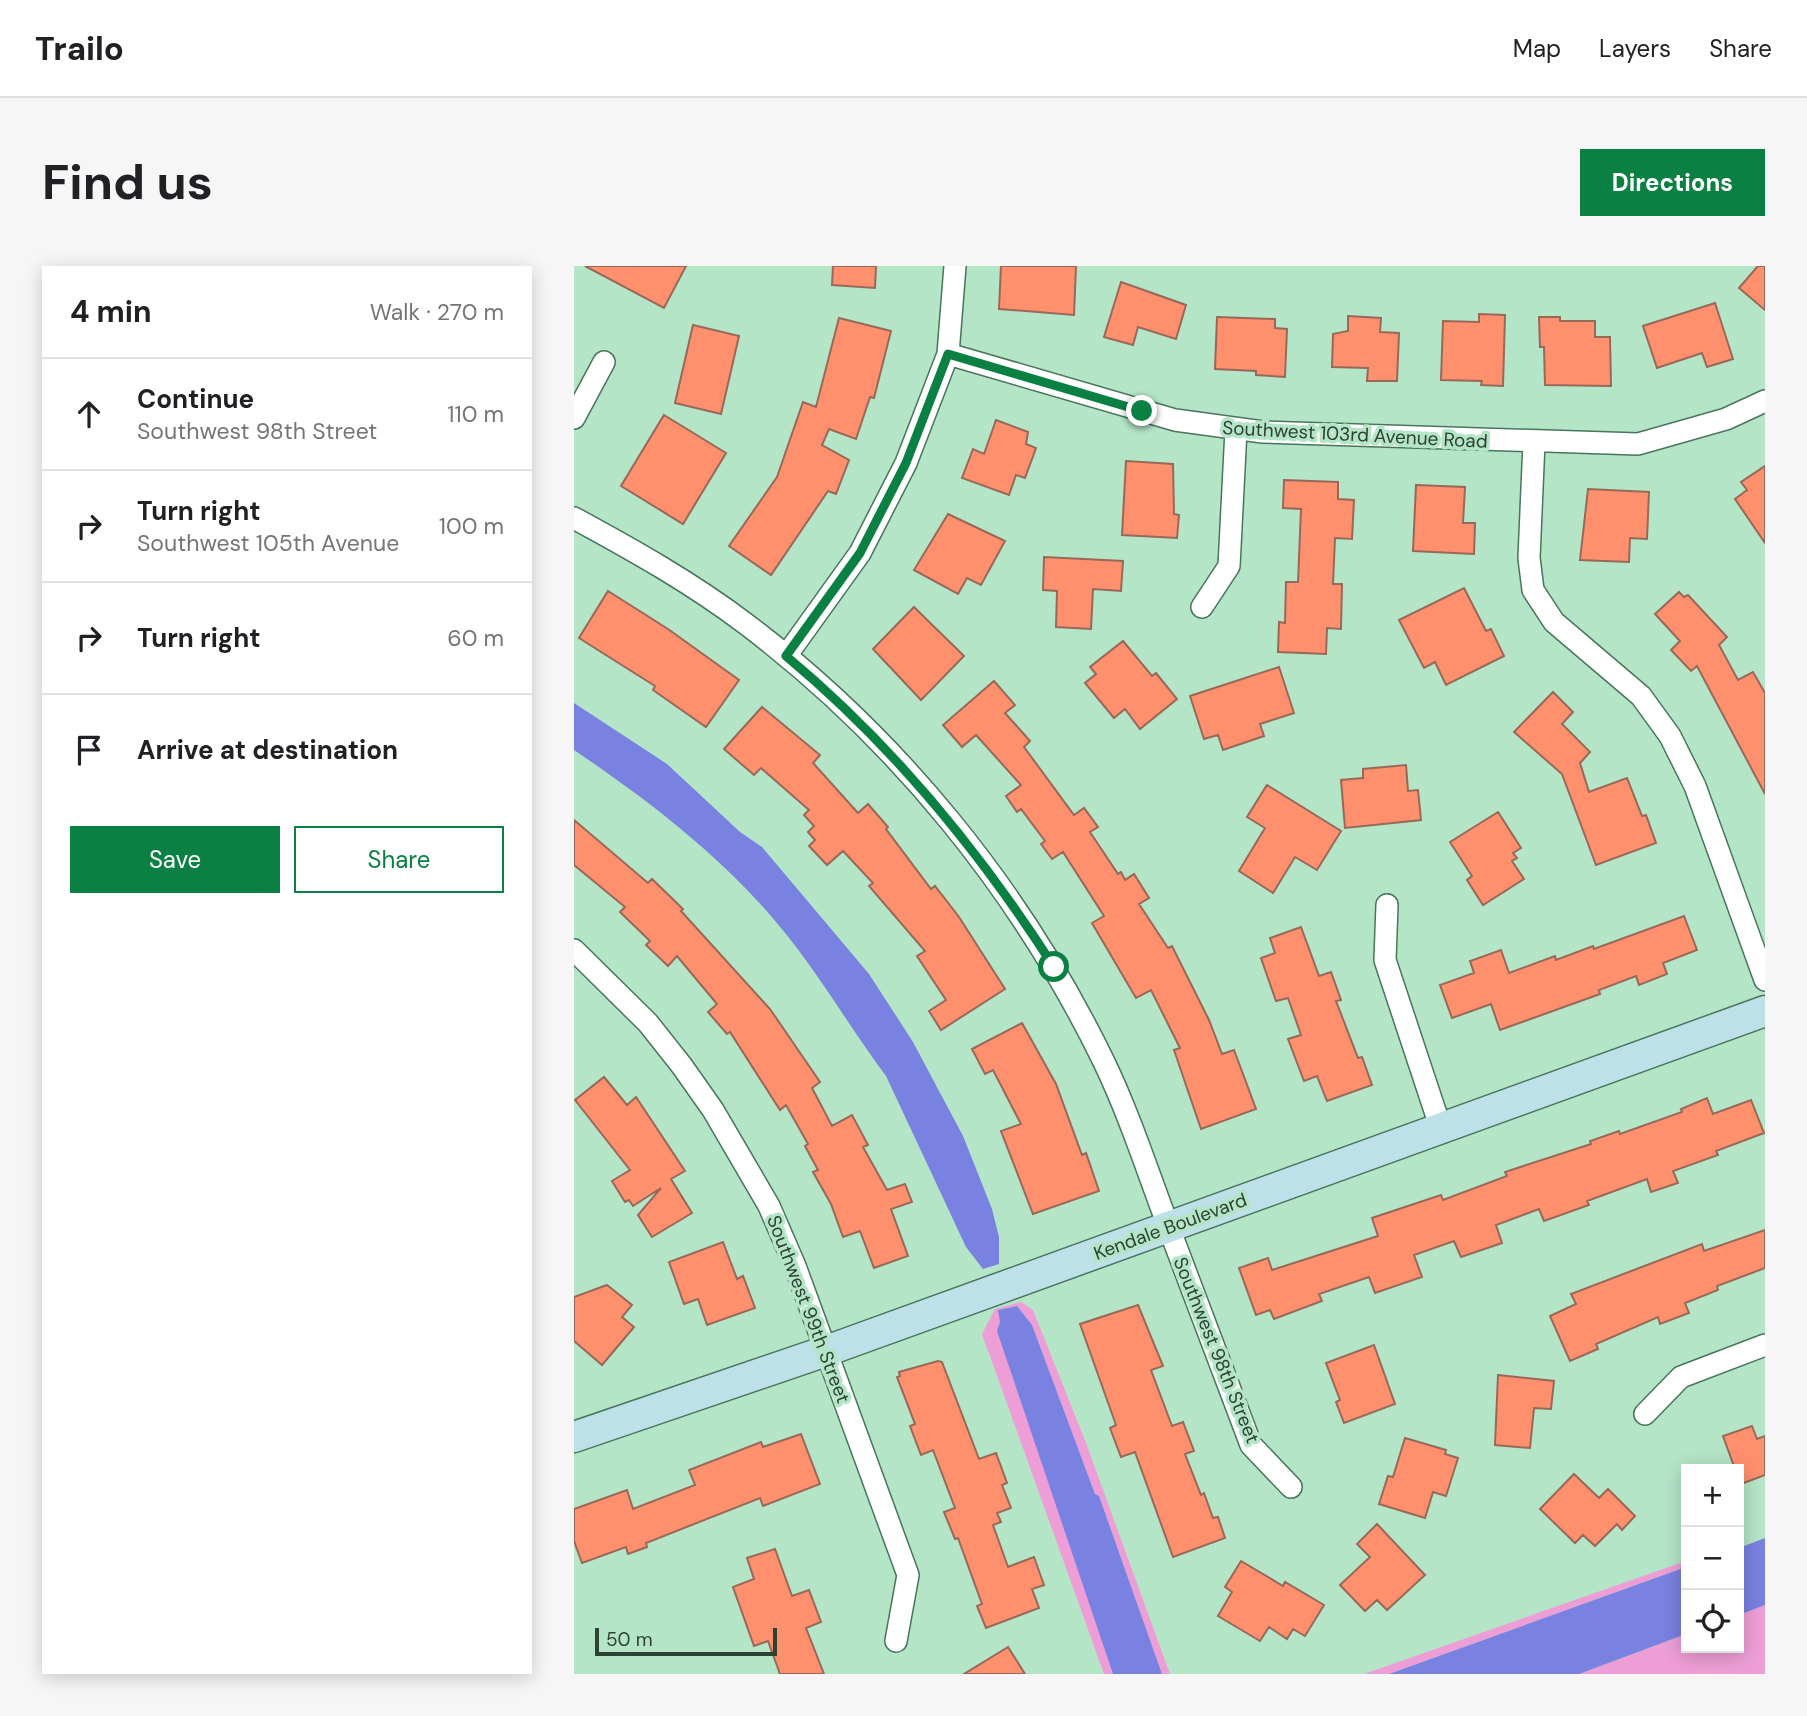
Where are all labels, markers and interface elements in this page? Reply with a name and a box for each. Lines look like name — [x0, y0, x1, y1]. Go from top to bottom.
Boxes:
text: Trailo — [35, 27, 124, 70]
text: Map — [1513, 33, 1561, 64]
text: Layers — [1599, 33, 1671, 64]
text: Share — [1709, 33, 1772, 64]
button: Directions — [1580, 149, 1765, 216]
text: Find us — [42, 150, 213, 214]
text: 4 min — [70, 292, 152, 331]
text: Walk · 270 m — [370, 297, 504, 327]
text: Continue — [137, 382, 254, 416]
icon: ahead — [70, 395, 108, 433]
route end — [1126, 395, 1157, 426]
text: 110 m — [447, 399, 504, 429]
street label: Southwest 103rd Avenue Road — [1222, 415, 1488, 454]
text: Southwest 98th Street — [137, 416, 377, 446]
text: Turn right — [137, 494, 261, 528]
icon: right — [70, 507, 108, 545]
text: 100 m — [439, 511, 504, 541]
text: Southwest 105th Avenue — [137, 528, 399, 558]
icon: right — [70, 619, 108, 657]
text: Turn right — [137, 621, 261, 655]
text: 60 m — [447, 623, 504, 653]
icon: arrive — [70, 731, 108, 769]
text: Arrive at destination — [137, 733, 398, 767]
button: Save — [70, 826, 280, 893]
button: Share — [294, 826, 504, 893]
route start — [1038, 951, 1069, 982]
street label: Kendale Boulevard — [1090, 1187, 1250, 1266]
street label: Southwest 99th Street — [761, 1212, 856, 1407]
street label: Southwest 98th Street — [1168, 1253, 1265, 1447]
map controls — [1681, 1464, 1744, 1653]
button: + — [1681, 1464, 1744, 1527]
button: − — [1681, 1527, 1744, 1590]
button: locate — [1681, 1590, 1744, 1653]
scale bar — [595, 1625, 777, 1657]
text: 50 m — [606, 1627, 653, 1652]

